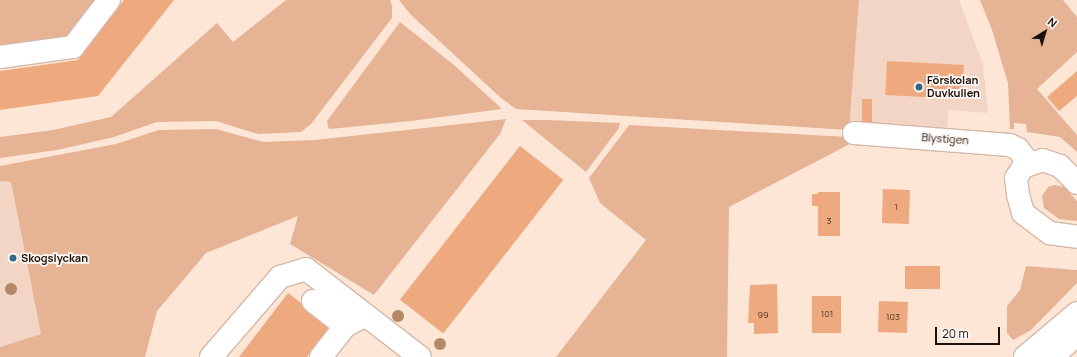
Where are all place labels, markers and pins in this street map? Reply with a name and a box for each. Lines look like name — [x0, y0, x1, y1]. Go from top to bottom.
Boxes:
place label: Förskolan Duvkullen — [927, 74, 980, 100]
marker: Förskolan Duvkullen — [914, 82, 924, 92]
place label: Skogslyckan — [21, 251, 88, 265]
marker: Skogslyckan — [8, 253, 18, 263]

